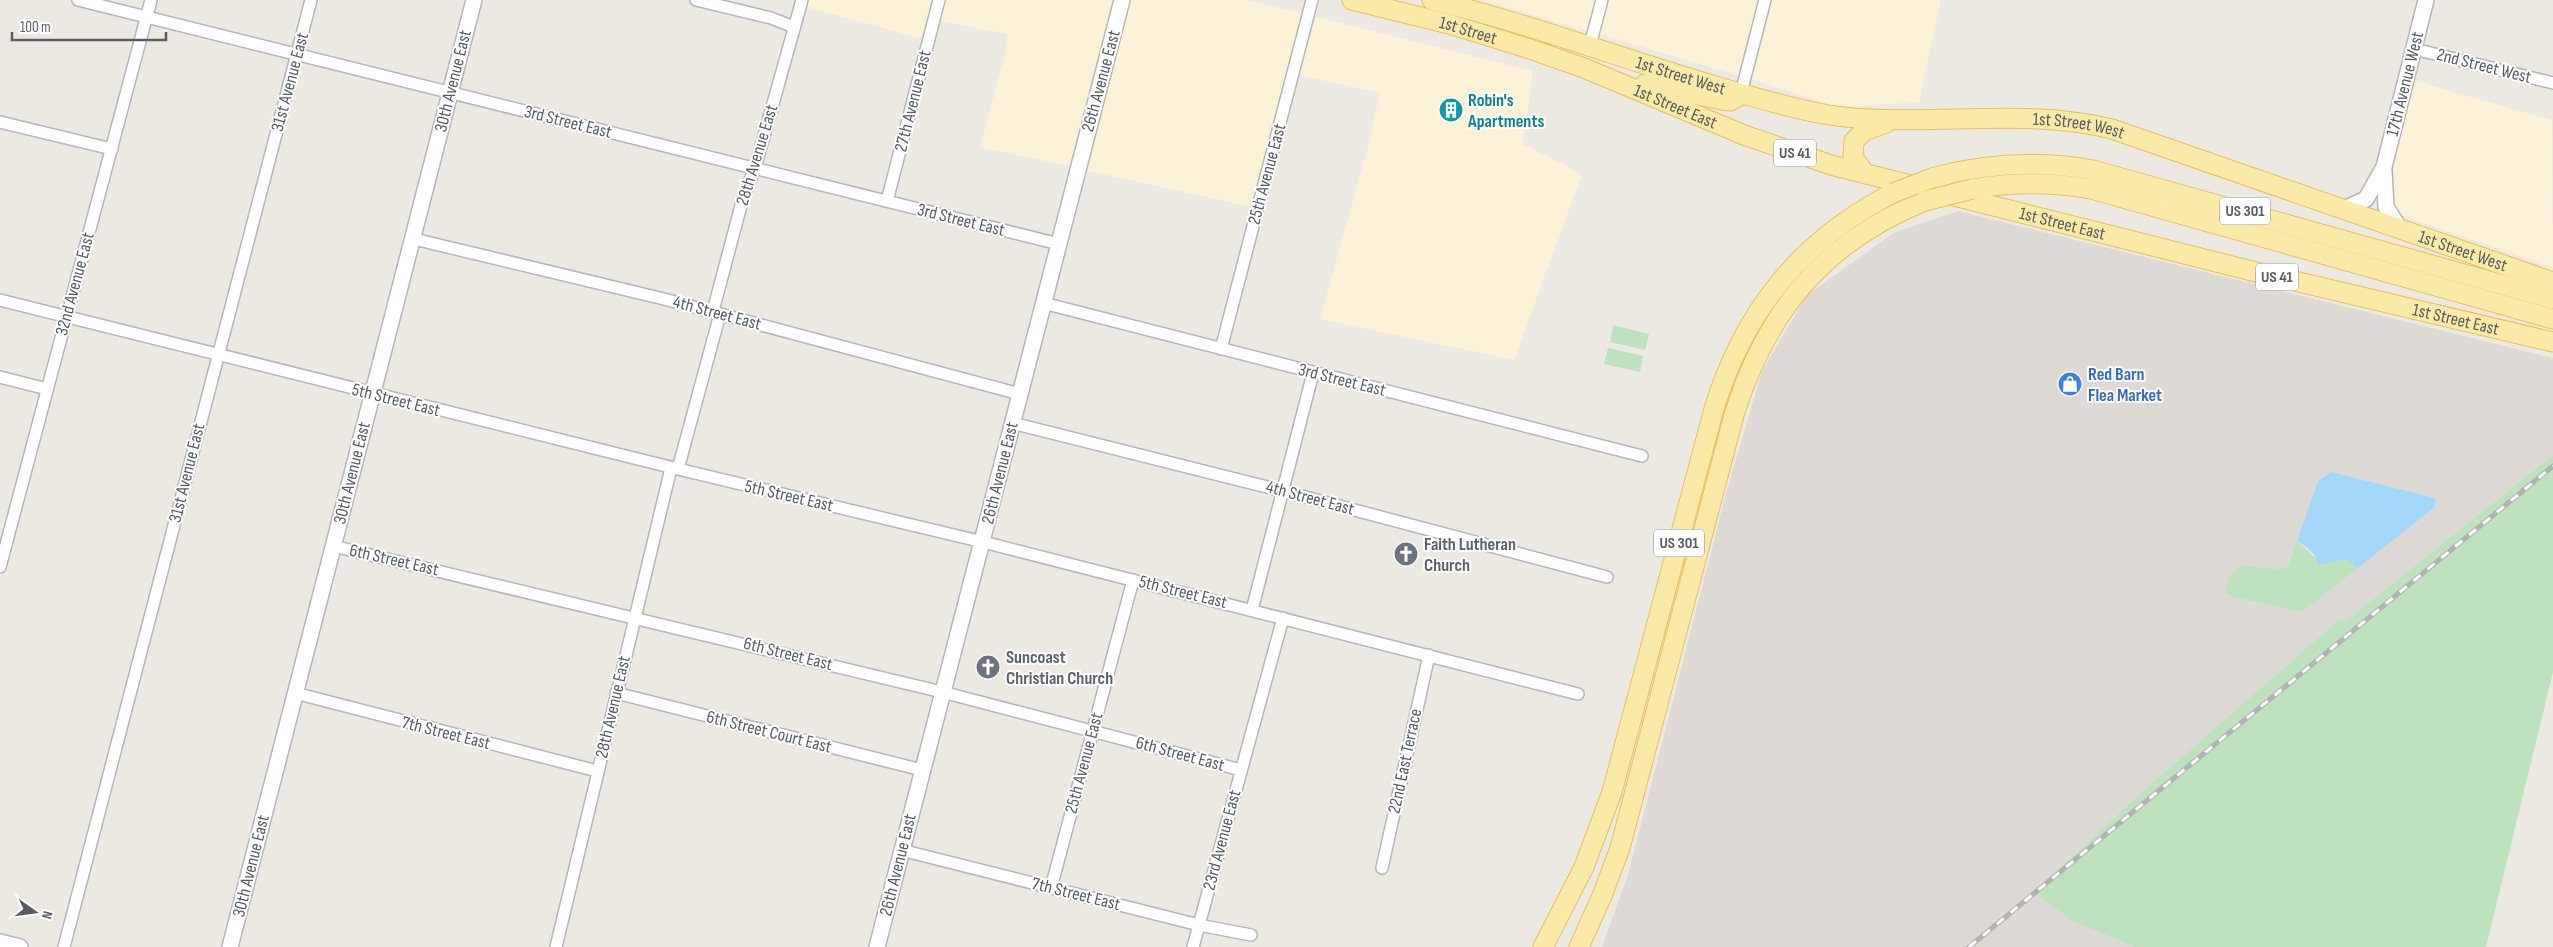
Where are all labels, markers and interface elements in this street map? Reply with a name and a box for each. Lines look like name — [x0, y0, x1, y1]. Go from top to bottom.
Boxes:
scale bar — [12, 10, 166, 42]
street label: 1st Street — [1437, 12, 1500, 49]
text: 100 m — [20, 18, 51, 37]
street label: 30th Avenue East — [430, 27, 476, 134]
street label: 26th Avenue East — [1077, 27, 1125, 134]
street label: 17th Avenue West — [2382, 29, 2428, 139]
street label: 31st Avenue East — [267, 30, 313, 134]
street label: 2nd Street West — [2434, 44, 2534, 88]
street label: 27th Avenue East — [890, 48, 936, 154]
street label: 1st Street West — [1633, 52, 1728, 99]
street label: 1st Street East — [1631, 80, 1721, 133]
place label: Robin's Apartments — [1467, 90, 1544, 132]
building icon: Robin's Apartments — [1438, 97, 1464, 123]
street label: 3rd Street East — [522, 101, 615, 143]
street label: 28th Avenue East — [732, 102, 782, 208]
street label: 1st Street West — [2032, 108, 2128, 143]
street label: 25th Avenue East — [1243, 121, 1291, 227]
road number: US 41 — [1774, 140, 1816, 167]
road number: US 301 — [2220, 198, 2270, 225]
street label: 3rd Street East — [915, 199, 1008, 241]
street label: 1st Street East — [2017, 202, 2108, 244]
street label: 1st Street West — [2416, 226, 2511, 276]
street label: 32nd Avenue East — [51, 230, 99, 338]
road number: US 41 — [2256, 264, 2298, 290]
street label: 4th Street East — [671, 291, 764, 335]
street label: 1st Street East — [2411, 299, 2502, 340]
street label: 3rd Street East — [1296, 359, 1389, 401]
place label: Red Barn Flea Market — [2088, 364, 2162, 406]
shop icon: Red Barn Flea Market — [2057, 371, 2083, 397]
street label: 5th Street East — [350, 379, 443, 421]
street label: 30th Avenue East — [329, 419, 375, 526]
street label: 26th Avenue East — [977, 419, 1023, 526]
street label: 31st Avenue East — [165, 421, 210, 525]
street label: 5th Street East — [743, 476, 836, 516]
street label: 4th Street East — [1264, 476, 1357, 520]
road number: US 301 — [1654, 530, 1704, 556]
place label: Faith Lutheran Church — [1424, 534, 1516, 576]
street label: 6th Street East — [347, 540, 441, 581]
church icon: Faith Lutheran Church — [1393, 541, 1419, 567]
street label: 5th Street East — [1137, 571, 1230, 613]
street label: 6th Street East — [741, 633, 835, 675]
place label: Suncoast Christian Church — [1006, 647, 1113, 689]
street label: 28th Avenue East — [591, 653, 635, 760]
church icon: Suncoast Christian Church — [975, 654, 1001, 680]
street label: 6th Street Court East — [704, 706, 834, 758]
street label: 22nd East Terrace — [1384, 707, 1426, 815]
street label: 25th Avenue East — [1060, 710, 1108, 816]
street label: 7th Street East — [400, 712, 493, 754]
street label: 6th Street East — [1133, 732, 1227, 776]
street label: 23rd Avenue East — [1199, 787, 1246, 893]
street label: 26th Avenue East — [875, 811, 921, 918]
street label: 30th Avenue East — [228, 812, 274, 919]
street label: 7th Street East — [1030, 873, 1123, 915]
north arrow — [10, 887, 60, 937]
text: N — [38, 909, 56, 921]

